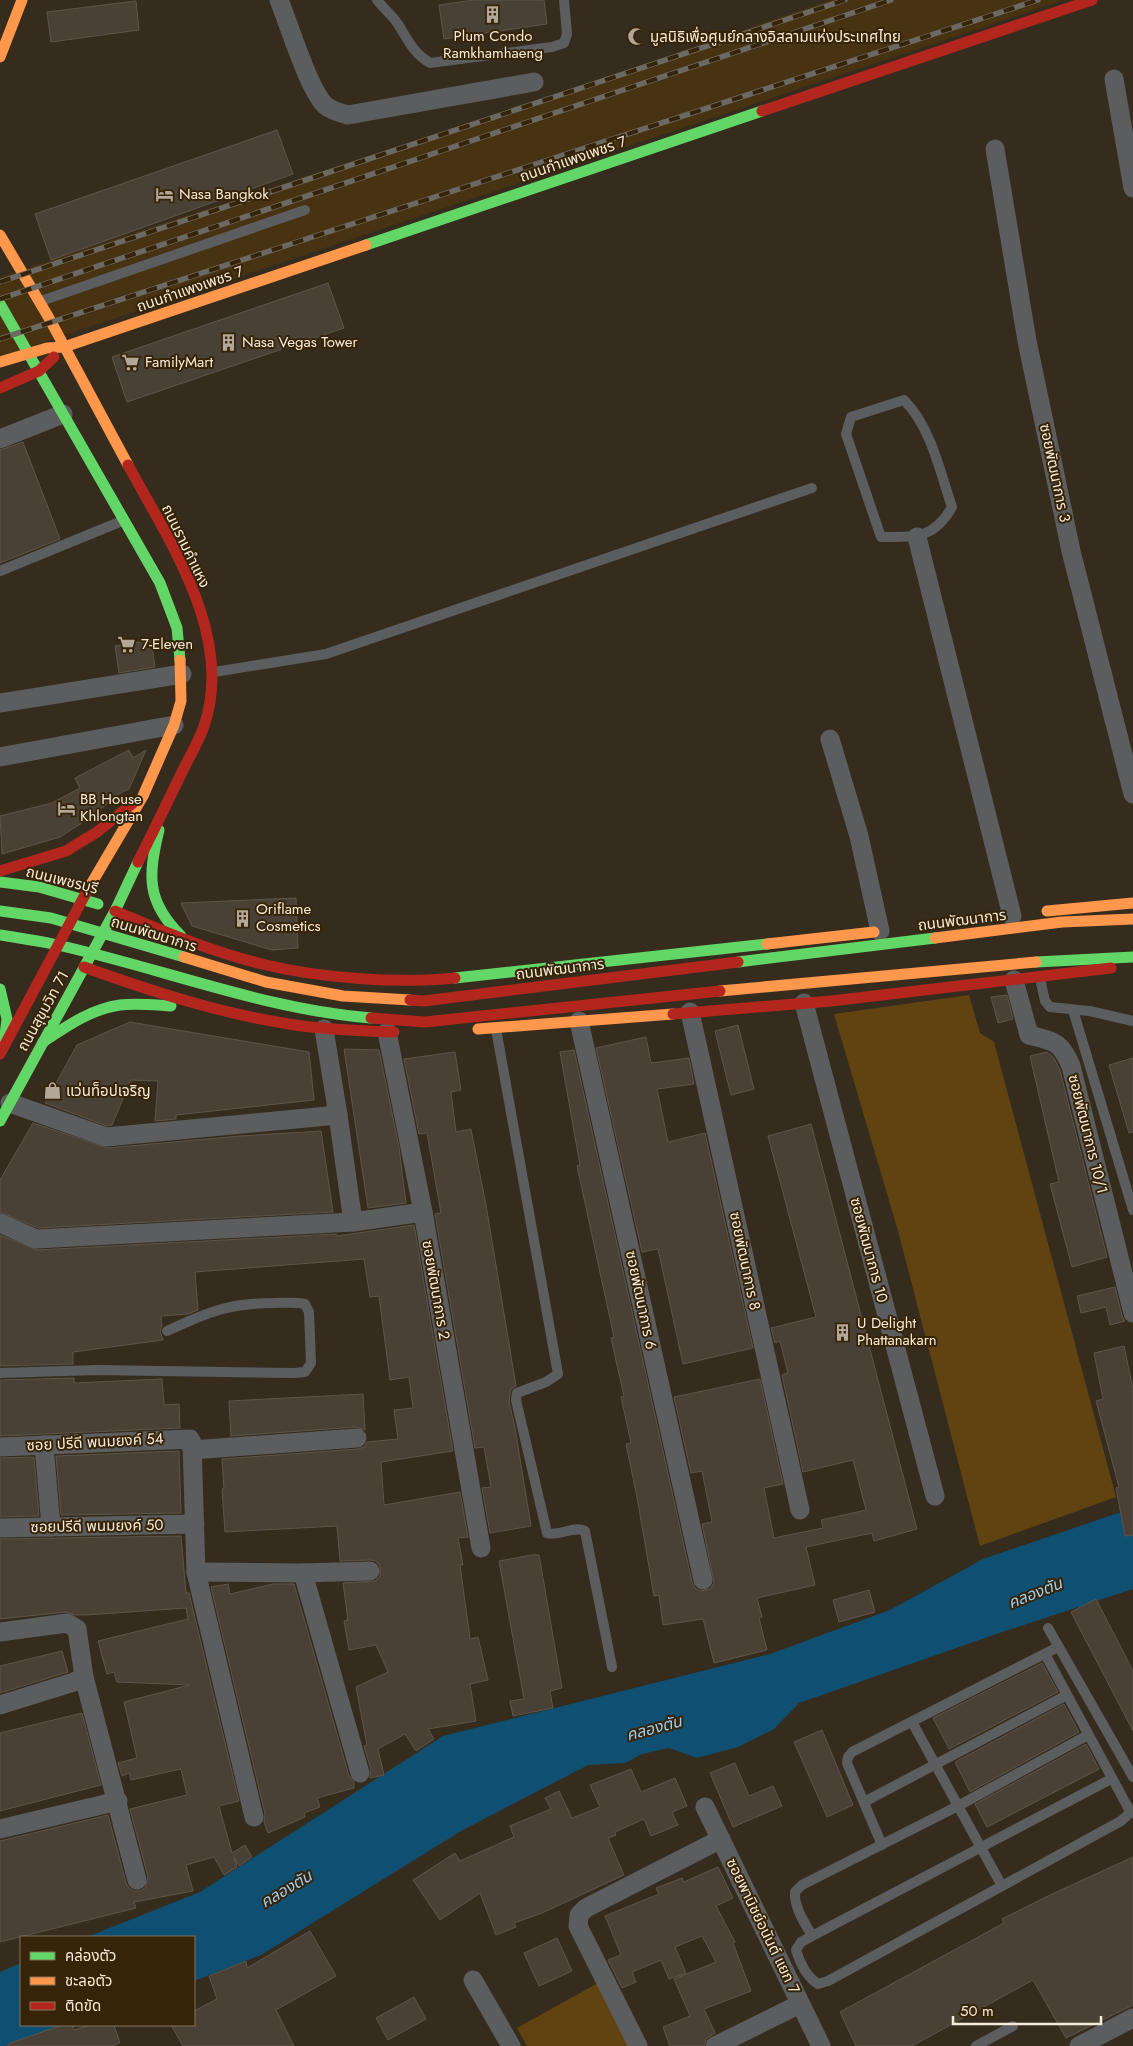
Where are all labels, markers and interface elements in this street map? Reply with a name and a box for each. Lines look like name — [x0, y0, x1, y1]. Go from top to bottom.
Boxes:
building icon: Plum Condo Ramkhamhaeng — [483, 5, 503, 25]
place label: Plum Condo Ramkhamhaeng — [443, 25, 543, 64]
place label: มูลนิธิเพื่อศูนย์กลางอิสลามแห่งประเทศไทย — [650, 26, 901, 48]
mosque icon: มูลนิธิเพื่อศูนย์กลางอิสลามแห่งประเทศไทย — [626, 27, 646, 47]
street label: ถนนกำแพงเพชร 7 — [517, 130, 630, 188]
place label: Nasa Bangkok — [179, 183, 269, 205]
hotel icon: Nasa Bangkok — [155, 184, 175, 204]
street label: ถนนกำแพงเพชร 7 — [134, 260, 247, 318]
place label: Nasa Vegas Tower — [242, 331, 358, 353]
building icon: Nasa Vegas Tower — [218, 332, 238, 352]
place label: FamilyMart — [145, 351, 213, 373]
supermarket icon: FamilyMart — [121, 352, 141, 372]
street label: ซอยพัฒนาการ 3 — [1034, 422, 1076, 524]
street label: ถนนรามคำแหง — [156, 500, 216, 592]
place label: 7-Eleven — [141, 633, 193, 655]
supermarket icon: 7-Eleven — [117, 634, 137, 654]
place label: BB House Khlongtan — [80, 788, 143, 827]
hotel icon: BB House Khlongtan — [56, 798, 76, 818]
street label: ถนนเพชรบุรี — [23, 860, 101, 900]
place label: Oriflame Cosmetics — [256, 898, 321, 937]
street label: ถนนพัฒนาการ — [916, 904, 1008, 936]
building icon: Oriflame Cosmetics — [232, 908, 252, 928]
street label: ถนนพัฒนาการ — [108, 910, 200, 958]
street label: ถนนพัฒนาการ — [514, 953, 606, 985]
street label: ถนนสุขุมวิท 71 — [12, 967, 74, 1055]
street label: ซอยพัฒนาการ 10/1 — [1063, 1072, 1113, 1196]
place label: แว่นท็อปเจริญ — [66, 1080, 151, 1102]
shop icon: แว่นท็อปเจริญ — [42, 1081, 62, 1101]
street label: ซอยพัฒนาการ 10 — [844, 1195, 894, 1305]
street label: ซอยพัฒนาการ 8 — [724, 1210, 766, 1312]
street label: ซอยพัฒนาการ 2 — [416, 1239, 456, 1341]
street label: ซอยพัฒนาการ 6 — [620, 1248, 662, 1352]
place label: U Delight Phattanakarn — [857, 1312, 937, 1351]
building icon: U Delight Phattanakarn — [833, 1322, 853, 1342]
street label: ซอย ปรีดี พนมยงค์ 54 — [26, 1427, 164, 1457]
street label: ซอยปรีดี พนมยงค์ 50 — [30, 1514, 164, 1538]
water label: คลองตัน — [1004, 1571, 1067, 1614]
water label: คลองตัน — [624, 1709, 686, 1746]
street label: ซอยพานิชย์อนันต์ แยก 7 — [721, 1855, 805, 1997]
water label: คลองตัน — [256, 1864, 317, 1913]
legend — [20, 1936, 195, 2026]
text: คล่องตัว — [65, 1945, 116, 1967]
text: ชะลอตัว — [65, 1970, 112, 1992]
scale bar — [953, 1994, 1100, 2026]
text: ติดขัด — [65, 1995, 101, 2017]
text: 50 m — [960, 2000, 994, 2022]

